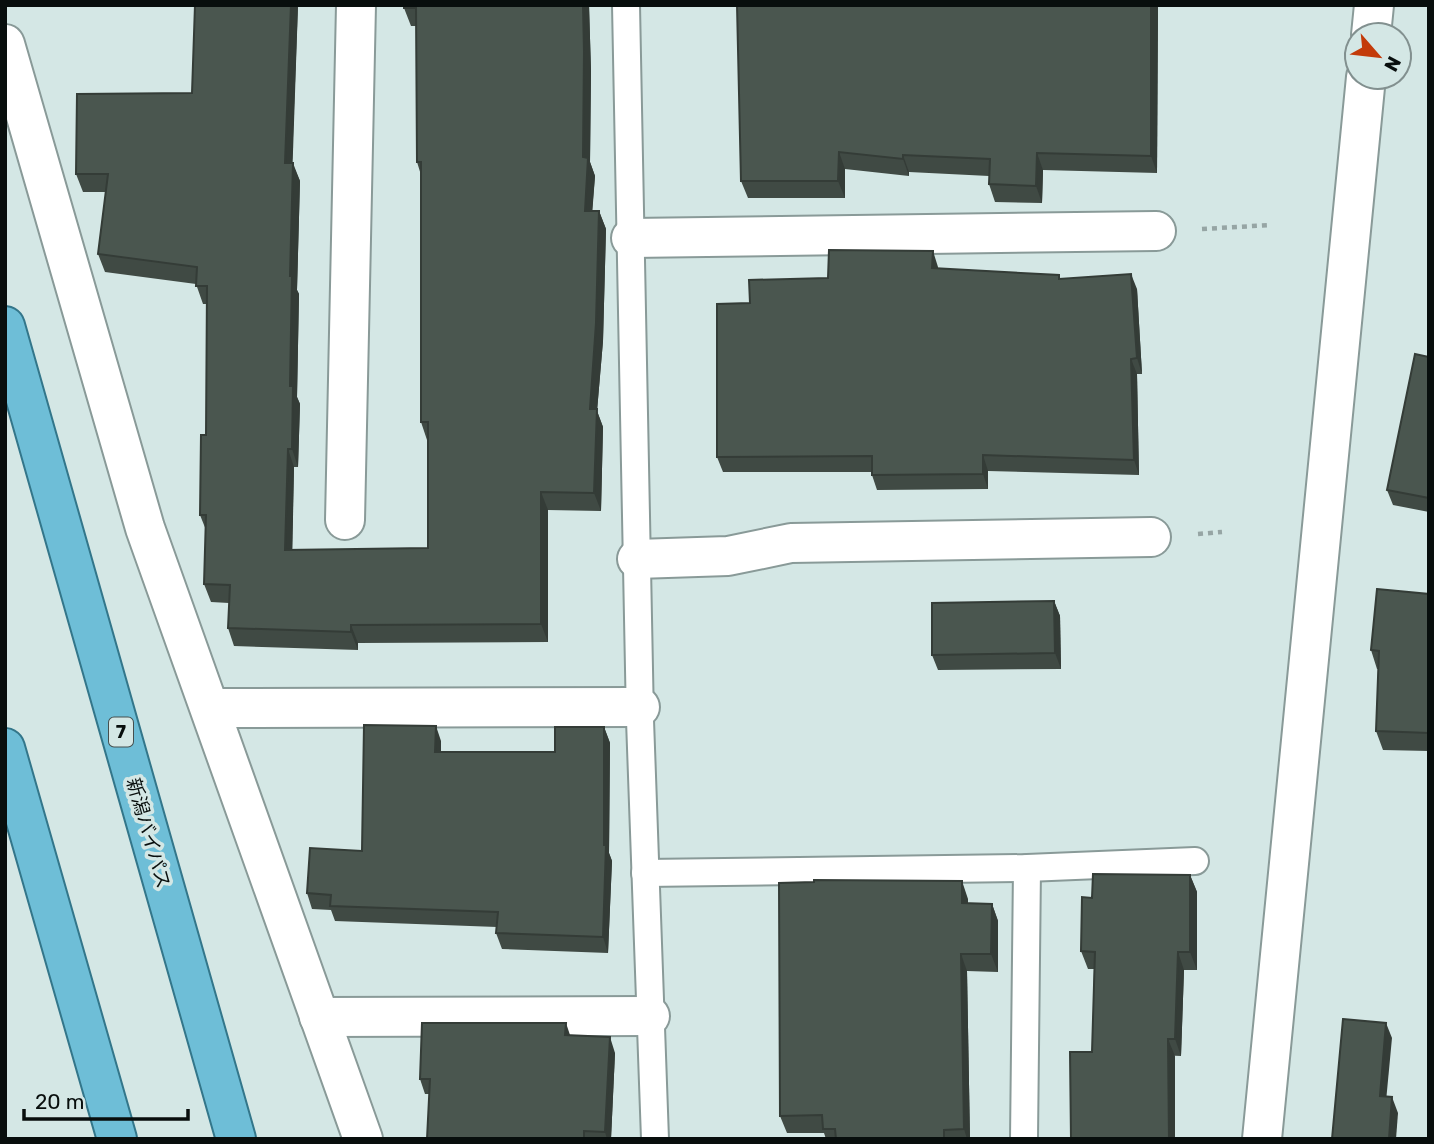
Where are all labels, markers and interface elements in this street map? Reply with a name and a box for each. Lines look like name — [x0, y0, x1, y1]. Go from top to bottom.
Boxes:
north arrow — [1343, 21, 1413, 91]
text: N — [1379, 52, 1406, 75]
road number: 7 — [109, 718, 133, 746]
street label: 新潟バイパス — [122, 775, 175, 891]
scale bar — [24, 1078, 189, 1122]
text: 20 m — [35, 1089, 84, 1114]

